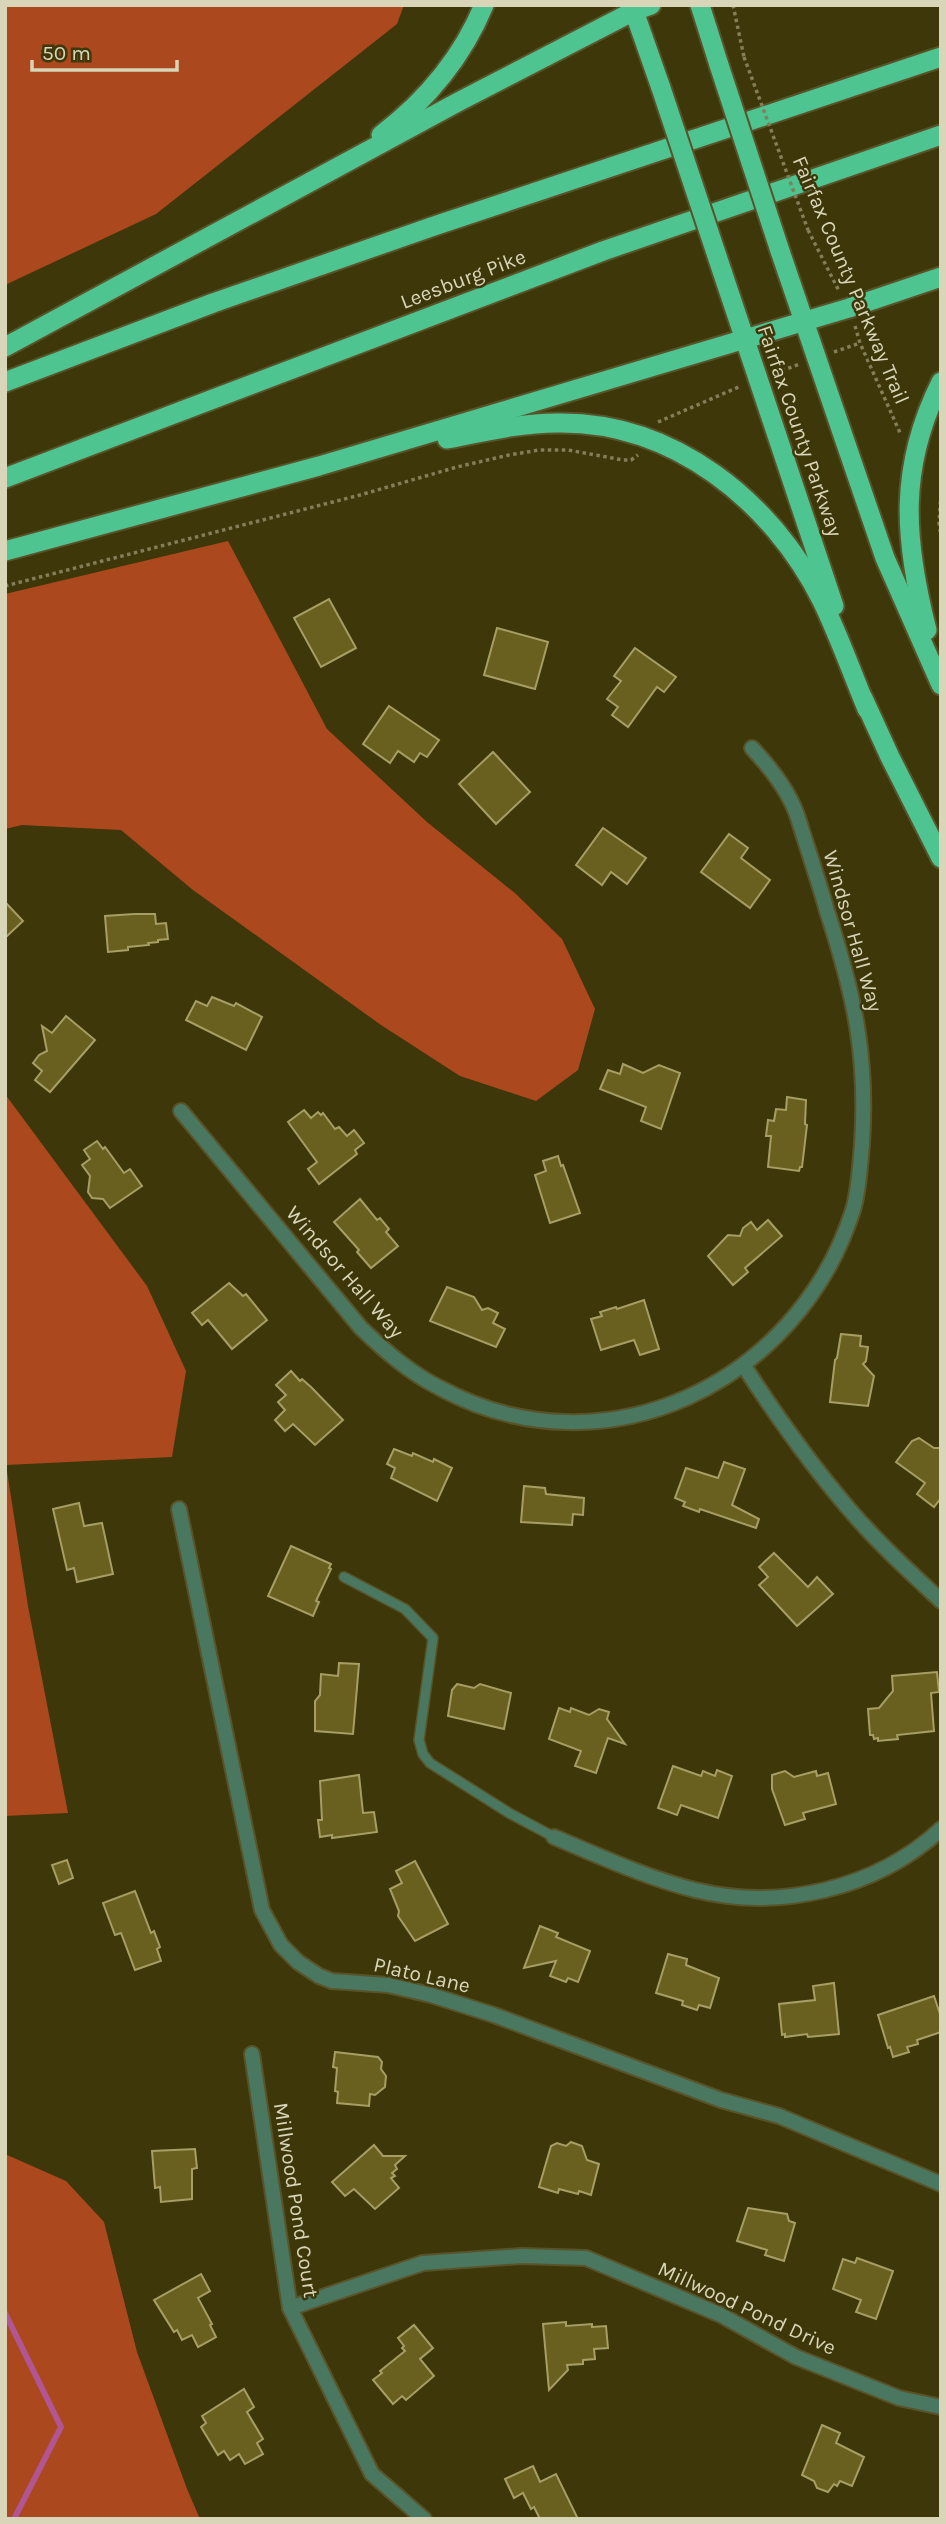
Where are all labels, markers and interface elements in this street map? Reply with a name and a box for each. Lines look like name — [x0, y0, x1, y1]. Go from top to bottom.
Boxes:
scale bar — [32, 28, 177, 72]
text: 50 m — [42, 41, 91, 65]
street label: Fairfax County Parkway Trail — [788, 152, 914, 408]
street label: Leesburg Pike — [397, 244, 529, 314]
street label: Fairfax County Parkway — [753, 322, 848, 540]
street label: Windsor Hall Way — [818, 847, 888, 1015]
street label: Windsor Hall Way — [281, 1201, 409, 1343]
street label: Plato Lane — [371, 1952, 473, 1998]
street label: Millwood Pond Court — [269, 2101, 323, 2299]
street label: Millwood Pond Drive — [654, 2256, 840, 2360]

